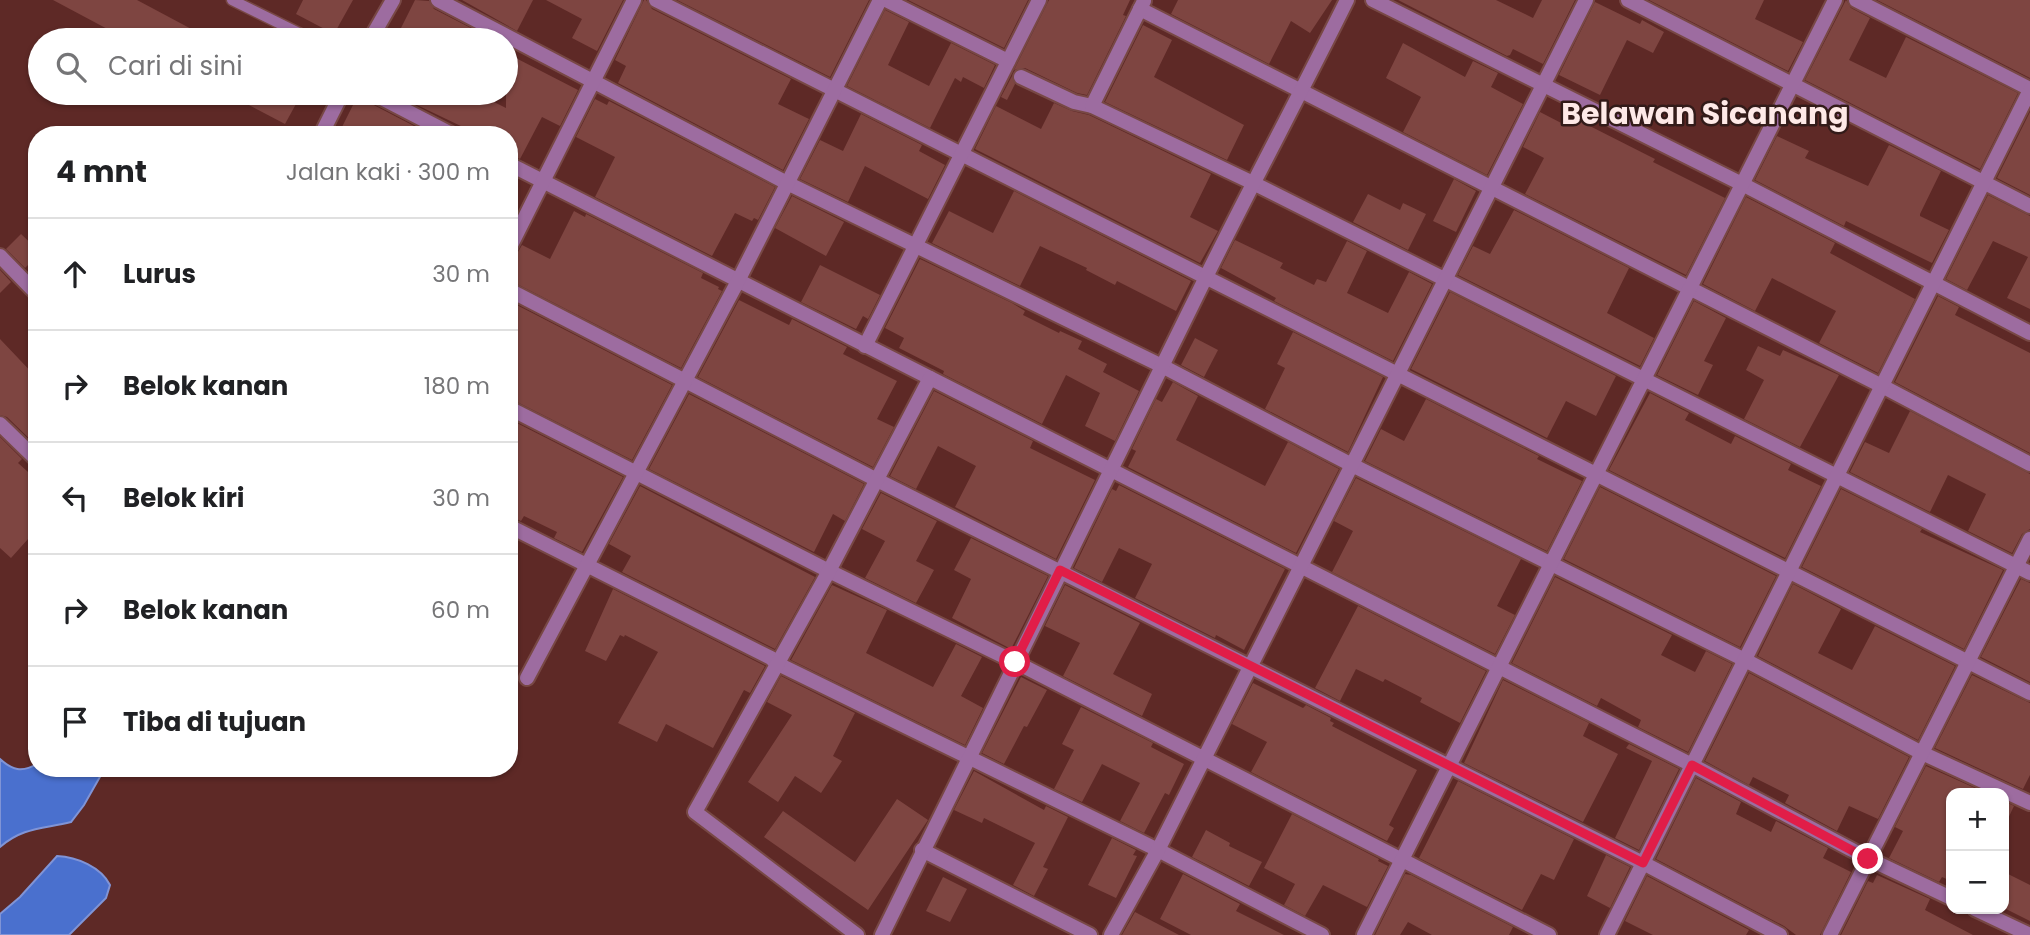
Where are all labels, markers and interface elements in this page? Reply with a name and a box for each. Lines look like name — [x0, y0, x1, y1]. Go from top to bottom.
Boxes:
search box — [28, 28, 518, 105]
icon: search — [52, 48, 90, 86]
text: Cari di sini — [108, 48, 243, 84]
district label: Belawan Sicanang — [1561, 92, 1849, 135]
text: 4 mnt — [56, 150, 147, 193]
text: Jalan kaki · 300 m — [286, 156, 490, 188]
icon: ahead — [56, 255, 94, 293]
text: Lurus — [123, 256, 196, 292]
text: 30 m — [432, 258, 490, 290]
icon: right — [56, 367, 94, 405]
text: Belok kanan — [123, 368, 288, 404]
text: 180 m — [424, 370, 490, 402]
icon: left — [56, 479, 94, 517]
text: Belok kiri — [123, 480, 245, 516]
text: 30 m — [432, 482, 490, 514]
icon: right — [56, 591, 94, 629]
text: Belok kanan — [123, 592, 288, 628]
text: 60 m — [431, 594, 490, 626]
route start — [999, 646, 1030, 677]
icon: arrive — [56, 703, 94, 741]
text: Tiba di tujuan — [123, 704, 306, 740]
map controls — [1946, 788, 2009, 914]
button: + — [1946, 788, 2009, 851]
route end — [1852, 843, 1883, 874]
button: − — [1946, 851, 2009, 914]

